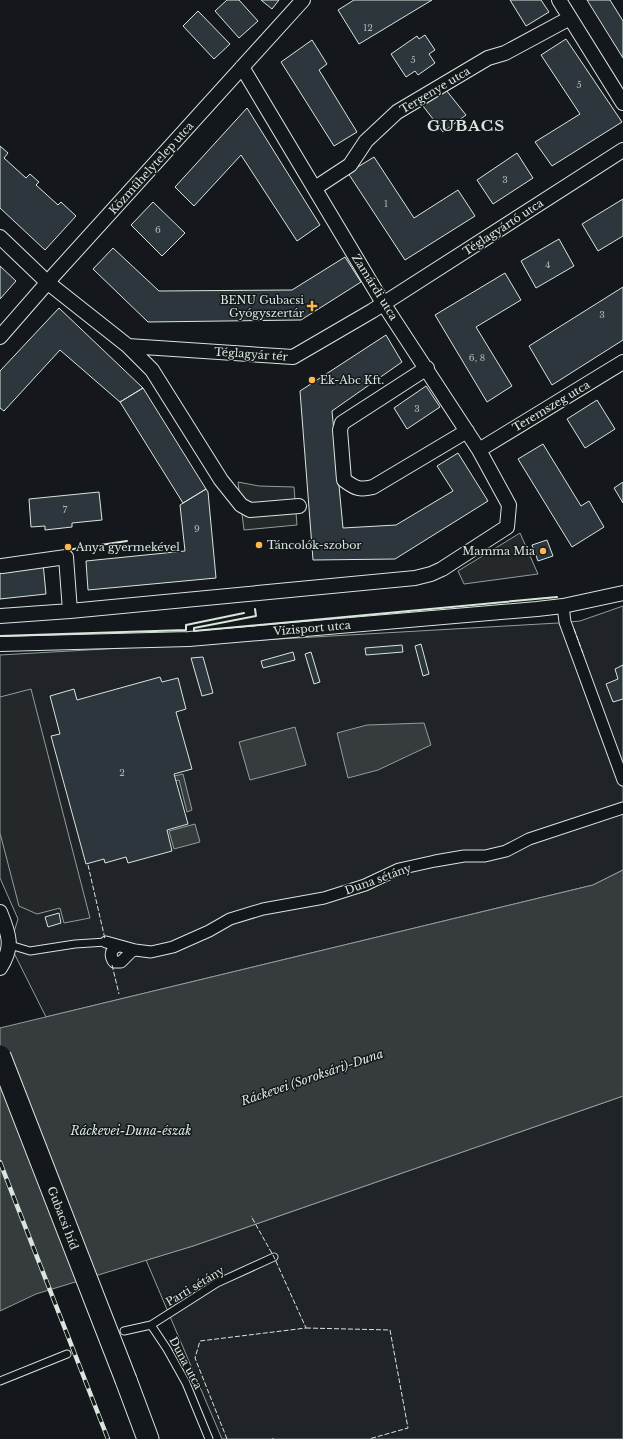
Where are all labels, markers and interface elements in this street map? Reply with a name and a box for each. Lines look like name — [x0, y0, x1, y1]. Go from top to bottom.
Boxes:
house number: 12 — [363, 22, 373, 33]
house number: 5 — [410, 54, 416, 65]
street label: Tergenye utca — [397, 63, 473, 116]
house number: 5 — [576, 79, 582, 90]
district label: GUBACS — [427, 116, 505, 135]
street label: Közműhelytelep utca — [106, 118, 197, 217]
house number: 3 — [502, 174, 508, 185]
street label: Téglagyártó utca — [460, 195, 547, 258]
house number: 1 — [384, 198, 388, 209]
house number: 6 — [155, 224, 161, 235]
street label: Zamárdi utca — [349, 251, 401, 323]
house number: 4 — [545, 259, 551, 270]
place label: BENU Gubacsi Gyógyszertár — [220, 293, 305, 320]
marker: BENU Gubacsi Gyógyszertár — [307, 301, 317, 311]
house number: 3 — [599, 309, 605, 320]
street label: Téglagyár tér — [214, 344, 289, 364]
house number: 6, 8 — [469, 352, 485, 363]
place label: Ek-Abc Kft. — [320, 373, 384, 387]
marker: Ek-Abc Kft. — [307, 375, 317, 385]
street label: Teremszeg utca — [510, 377, 593, 435]
house number: 3 — [414, 403, 420, 414]
house number: 7 — [63, 504, 68, 515]
house number: 9 — [194, 523, 200, 534]
place label: Táncolók-szobor — [267, 538, 362, 552]
place label: Anya gyermekével — [75, 540, 180, 554]
marker: Táncolók-szobor — [254, 540, 264, 550]
marker: Anya gyermekével — [63, 542, 73, 552]
place label: Mamma Mia — [462, 544, 536, 558]
marker: Mamma Mia — [538, 546, 548, 556]
street label: Vízisport utca — [272, 618, 352, 638]
house number: 2 — [119, 767, 125, 778]
street label: Duna sétány — [343, 860, 413, 898]
water label: Ráckevei (Soroksári)-Duna — [238, 1046, 385, 1109]
water label: Ráckevei-Duna-észak — [70, 1123, 191, 1138]
street label: Gubacsi híd — [44, 1184, 82, 1252]
street label: Parti sétány — [163, 1263, 227, 1309]
street label: Duna utca — [166, 1334, 206, 1392]

